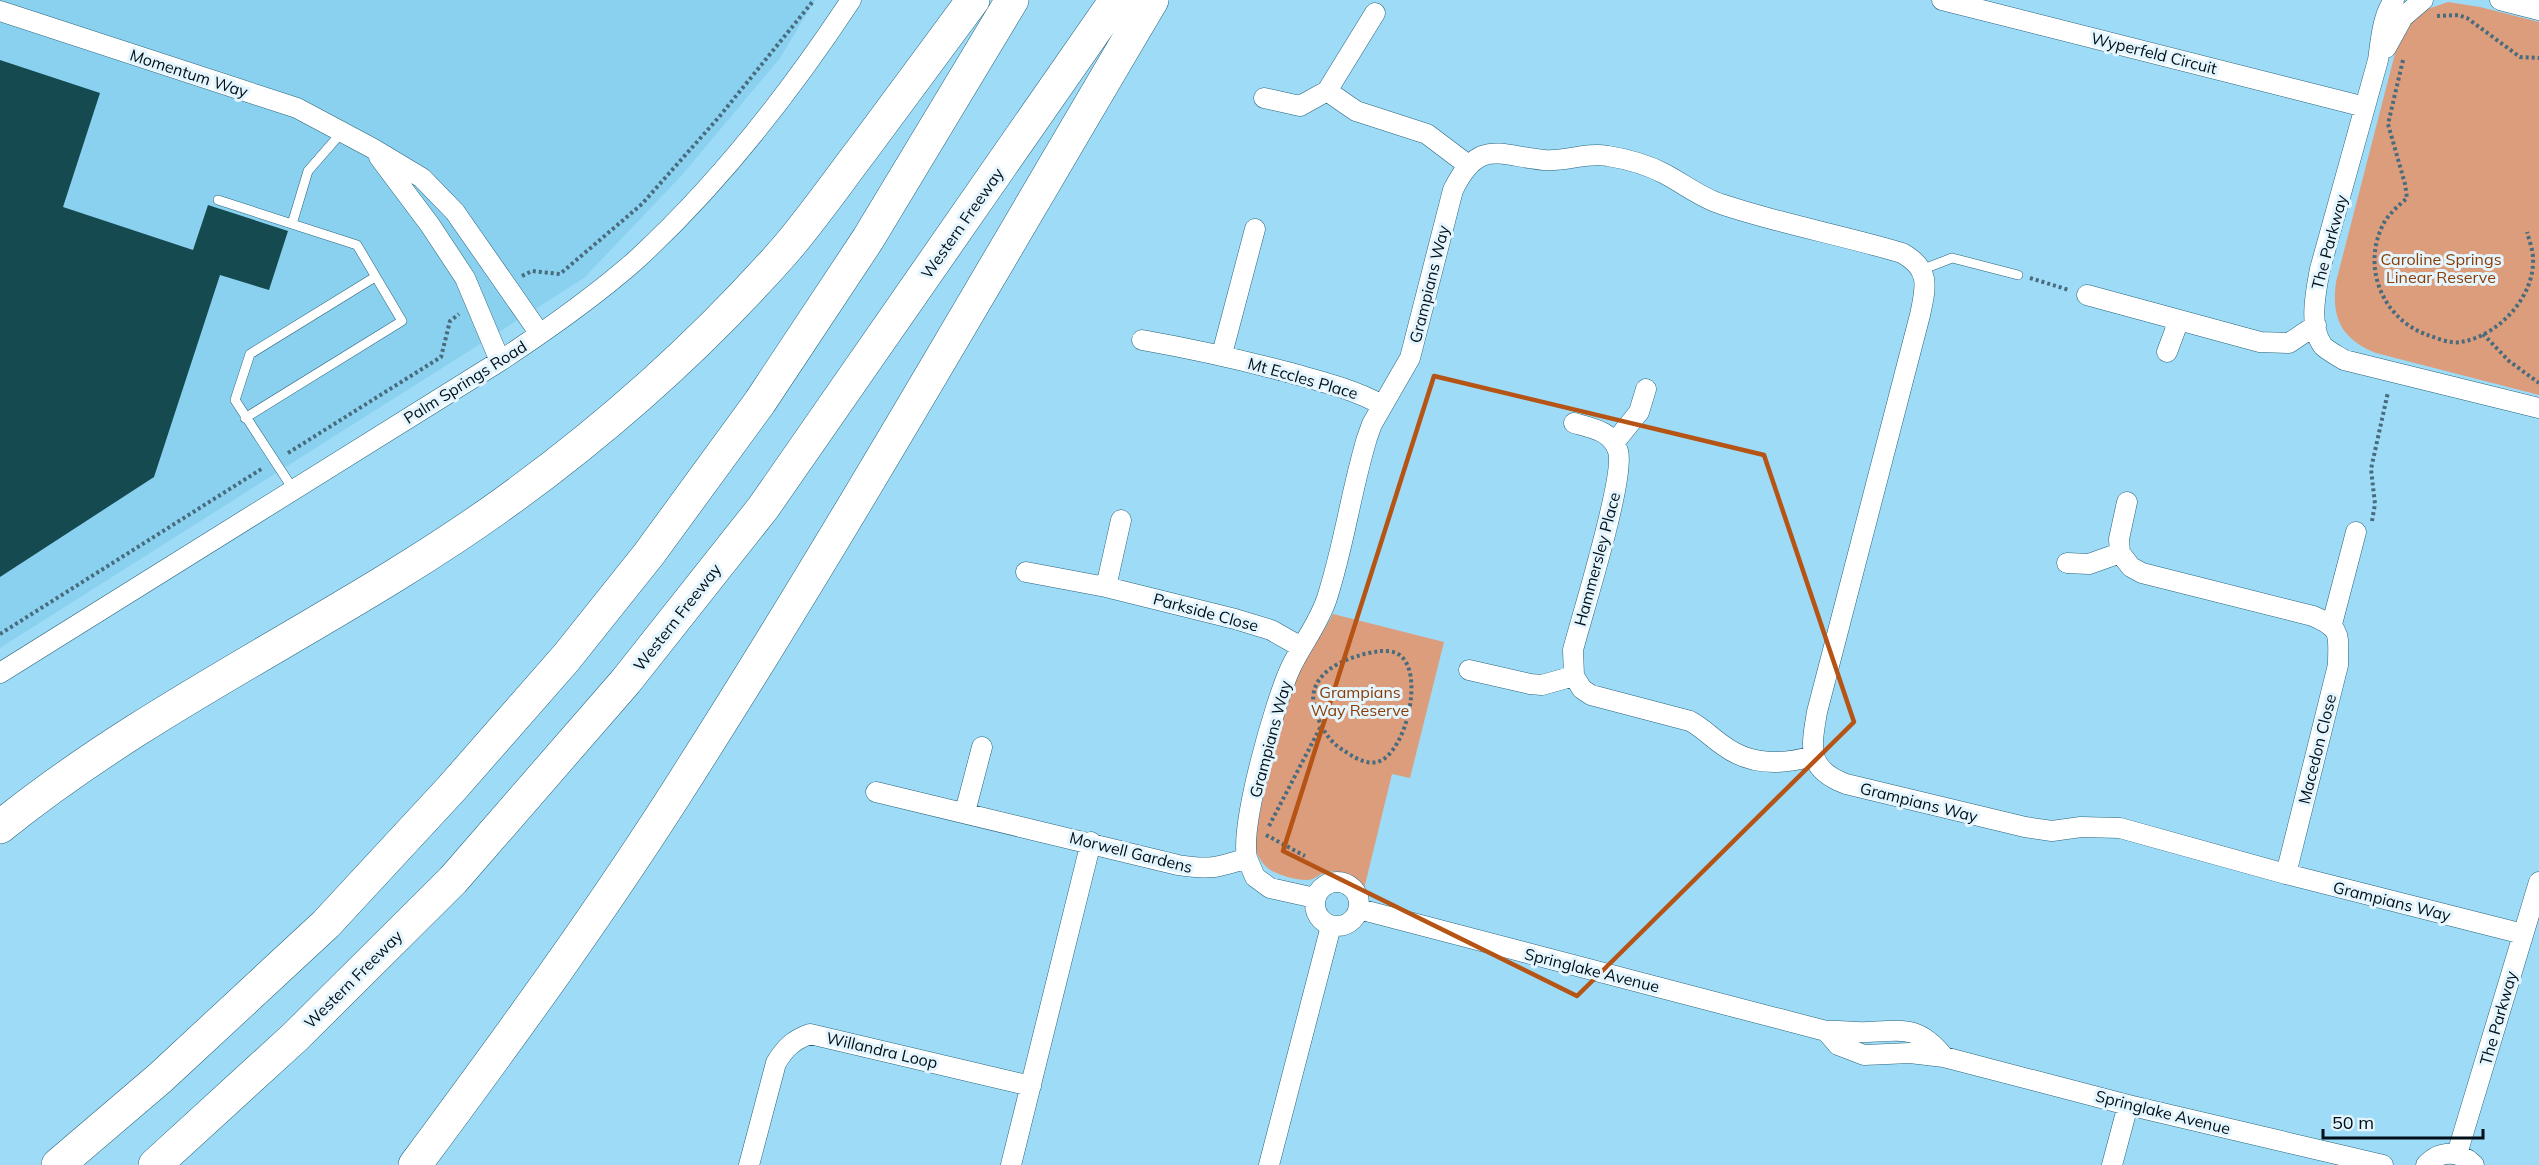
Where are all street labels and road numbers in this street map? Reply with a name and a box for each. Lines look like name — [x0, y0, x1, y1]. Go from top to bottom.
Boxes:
street label: Wyperfeld Circuit — [2089, 28, 2219, 78]
street label: Momentum Way — [127, 44, 251, 102]
street label: Western Freeway — [916, 163, 1008, 282]
street label: The Parkway — [2307, 192, 2351, 291]
street label: Grampians Way — [1405, 223, 1453, 345]
street label: Palm Springs Road — [400, 336, 530, 428]
street label: Mt Eccles Place — [1246, 353, 1360, 403]
street label: Hammersley Place — [1570, 490, 1624, 628]
street label: Western Freeway — [629, 559, 725, 675]
street label: Parkside Close — [1151, 588, 1261, 636]
street label: Grampians Way — [1245, 678, 1295, 800]
street label: Macedon Close — [2294, 692, 2340, 806]
street label: Grampians Way — [1858, 778, 1980, 826]
street label: Morwell Gardens — [1067, 827, 1195, 877]
street label: Grampians Way — [2331, 877, 2453, 925]
street label: Western Freeway — [300, 925, 407, 1032]
street label: Springlake Avenue — [1522, 944, 1662, 996]
street label: The Parkway — [2475, 968, 2521, 1067]
street label: Willandra Loop — [824, 1027, 940, 1073]
street label: Springlake Avenue — [2093, 1086, 2233, 1138]

